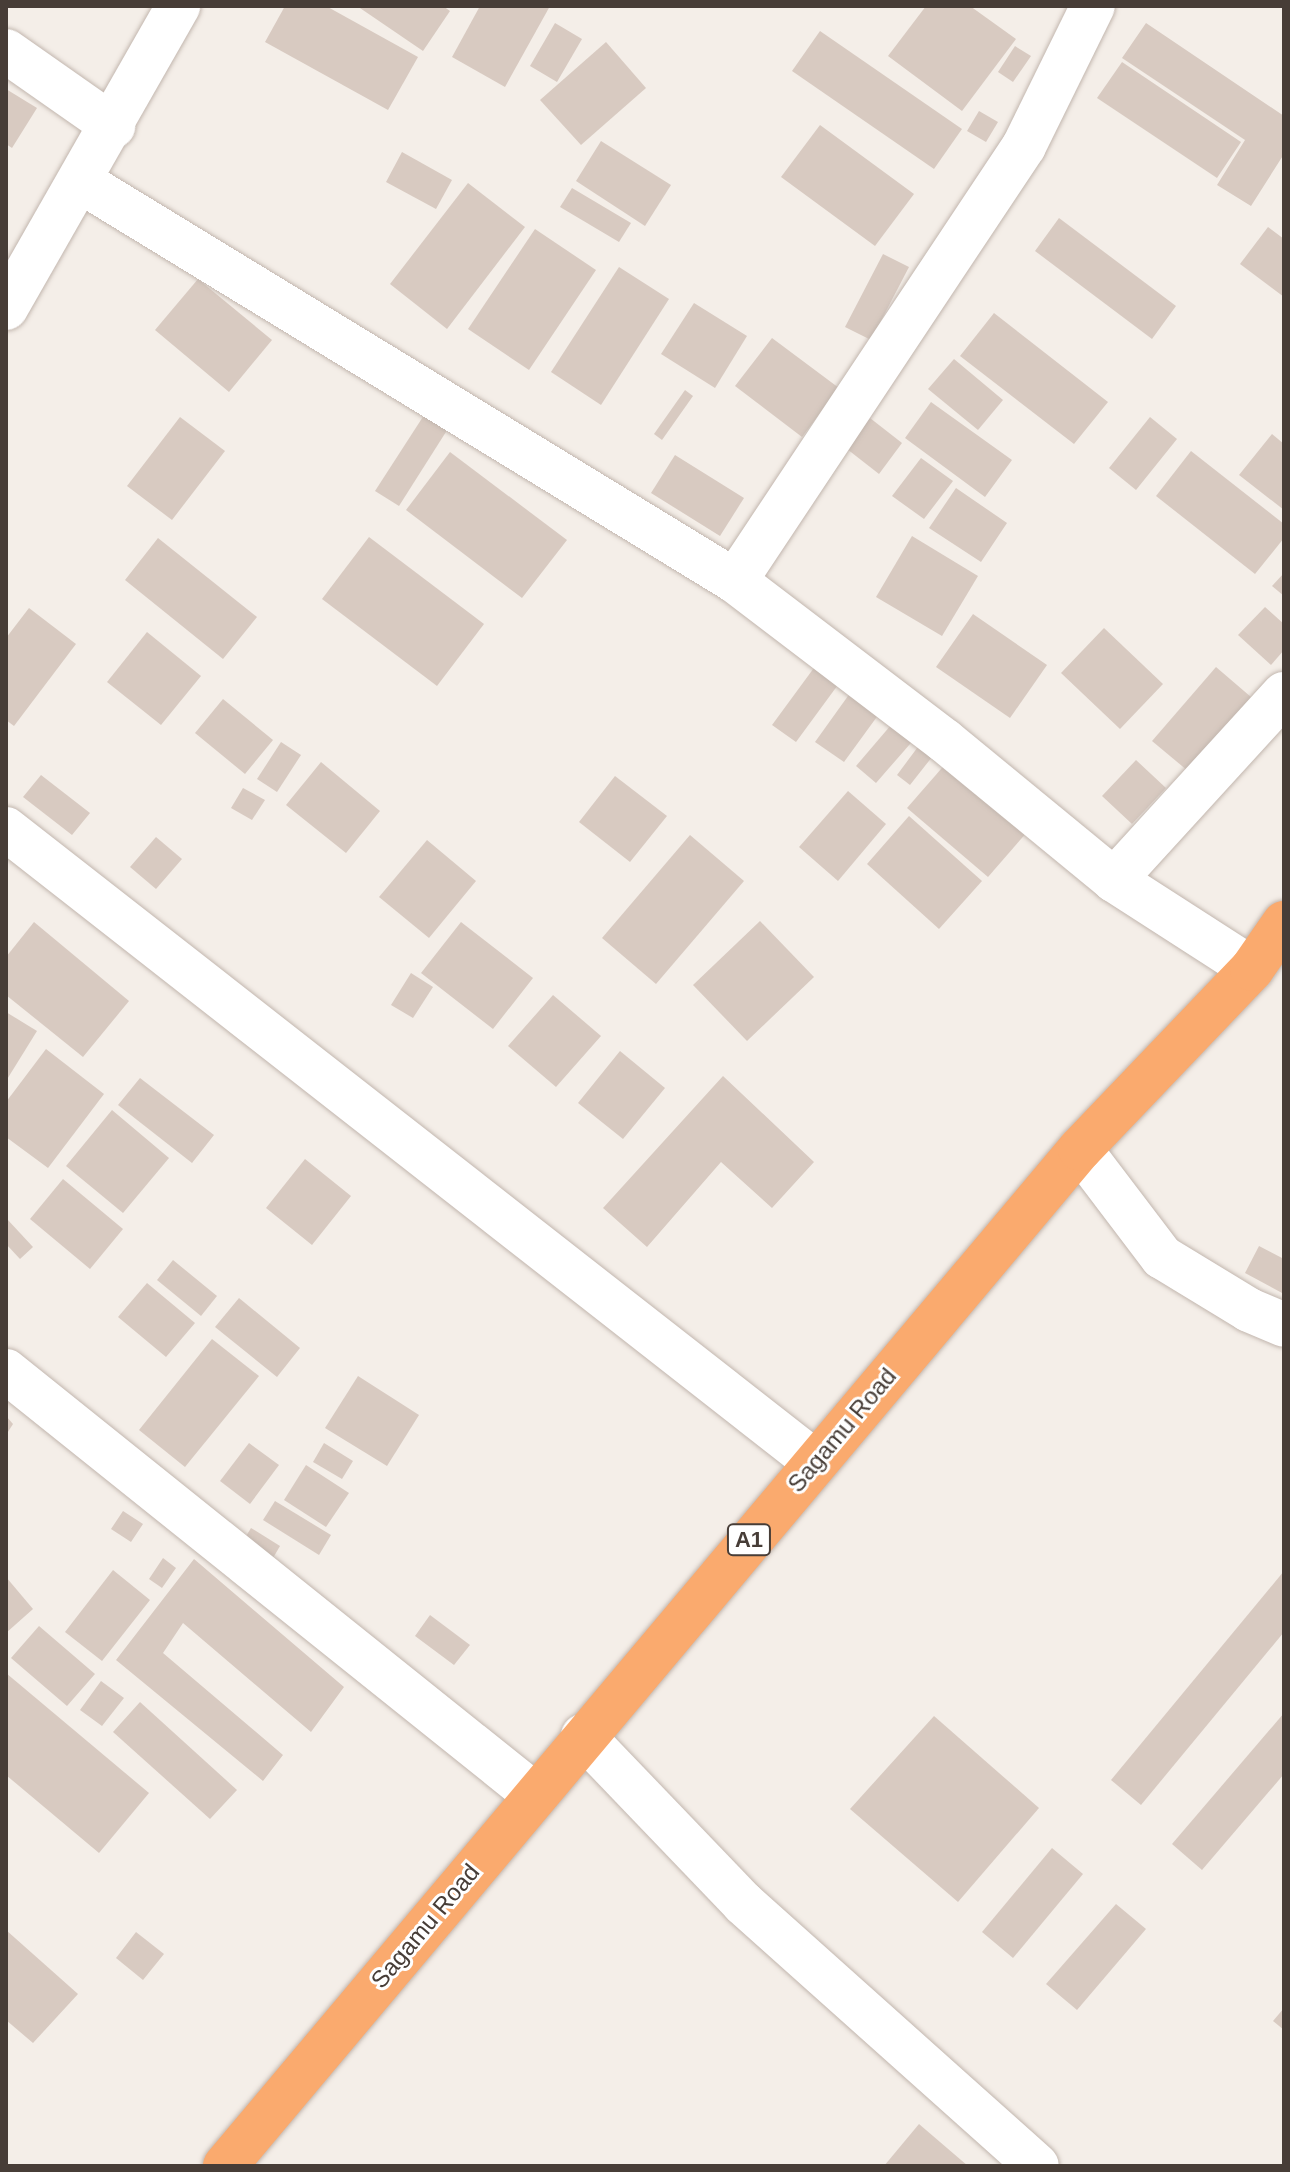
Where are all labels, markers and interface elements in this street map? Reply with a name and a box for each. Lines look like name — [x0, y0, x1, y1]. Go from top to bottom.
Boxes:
street label: Sagamu Road — [782, 1362, 902, 1498]
road number: A1 — [725, 1522, 773, 1558]
street label: Sagamu Road — [365, 1858, 485, 1994]

